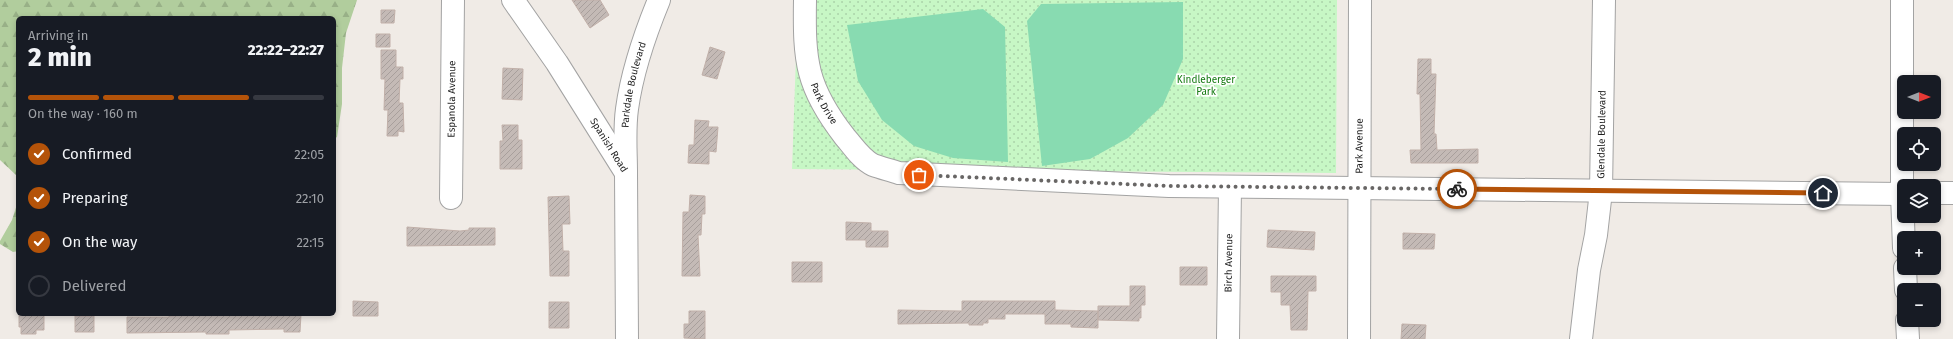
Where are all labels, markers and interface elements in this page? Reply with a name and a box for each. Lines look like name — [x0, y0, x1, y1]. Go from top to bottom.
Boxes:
text: Arriving in — [28, 28, 88, 43]
street label: Parkdale Boulevard — [619, 40, 649, 128]
text: 22:22–22:27 — [248, 41, 324, 59]
text: 2 min — [28, 42, 92, 73]
street label: Espanola Avenue — [446, 60, 458, 138]
park label: Kindleberger Park — [1177, 74, 1235, 98]
north arrow — [1897, 75, 1941, 119]
map controls — [1897, 75, 1941, 327]
street label: Park Drive — [808, 81, 840, 127]
street label: Glendale Boulevard — [1595, 90, 1609, 179]
text: On the way · 160 m — [28, 106, 138, 121]
street label: Spanish Road — [587, 116, 630, 175]
street label: Park Avenue — [1353, 118, 1366, 174]
button: locate — [1897, 127, 1941, 171]
icon: check — [28, 143, 50, 165]
text: Confirmed — [62, 145, 132, 163]
text: 22:05 — [294, 147, 324, 162]
pin — [902, 158, 936, 192]
icon: bag — [908, 164, 930, 186]
courier — [1437, 169, 1477, 209]
pin — [1806, 176, 1840, 210]
icon: bike — [1446, 178, 1468, 200]
button: layers — [1897, 179, 1941, 223]
icon: home — [1812, 182, 1834, 204]
icon: check — [28, 187, 50, 209]
text: Preparing — [62, 189, 127, 207]
text: 22:10 — [296, 191, 324, 206]
icon: check — [28, 231, 50, 253]
button: + — [1897, 231, 1941, 275]
text: On the way — [62, 233, 137, 251]
street label: Birch Avenue — [1223, 233, 1235, 293]
text: 22:15 — [296, 235, 324, 250]
text: Delivered — [62, 277, 126, 295]
button: − — [1897, 283, 1941, 327]

